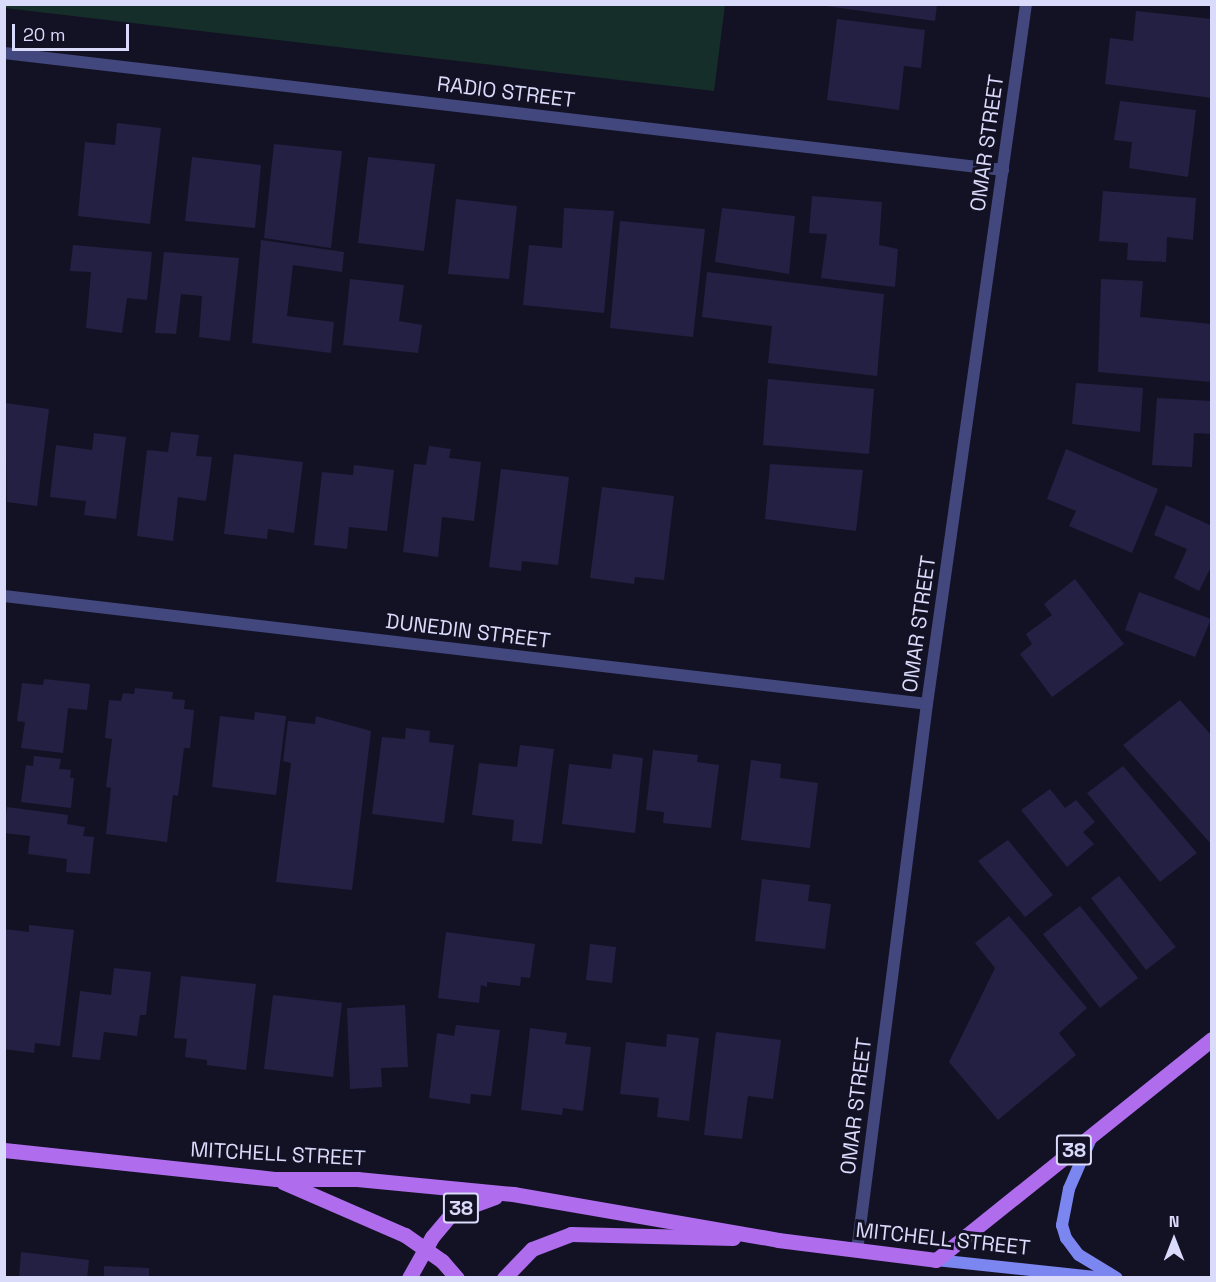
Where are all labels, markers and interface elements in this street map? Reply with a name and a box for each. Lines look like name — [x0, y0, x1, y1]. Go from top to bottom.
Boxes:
scale bar — [15, 12, 132, 50]
text: 20 m — [23, 23, 66, 46]
street label: RADIO STREET — [436, 71, 576, 113]
street label: OMAR STREET — [965, 73, 1009, 213]
street label: OMAR STREET — [897, 554, 941, 694]
street label: DUNEDIN STREET — [384, 608, 552, 654]
street label: OMAR STREET — [835, 1036, 877, 1176]
road number: 38 — [1054, 1133, 1094, 1167]
street label: MITCHELL STREET — [189, 1137, 367, 1171]
road number: 38 — [442, 1191, 480, 1225]
north arrow — [1144, 1210, 1204, 1270]
text: N — [1169, 1211, 1179, 1232]
street label: MITCHELL STREET — [854, 1217, 1032, 1261]

